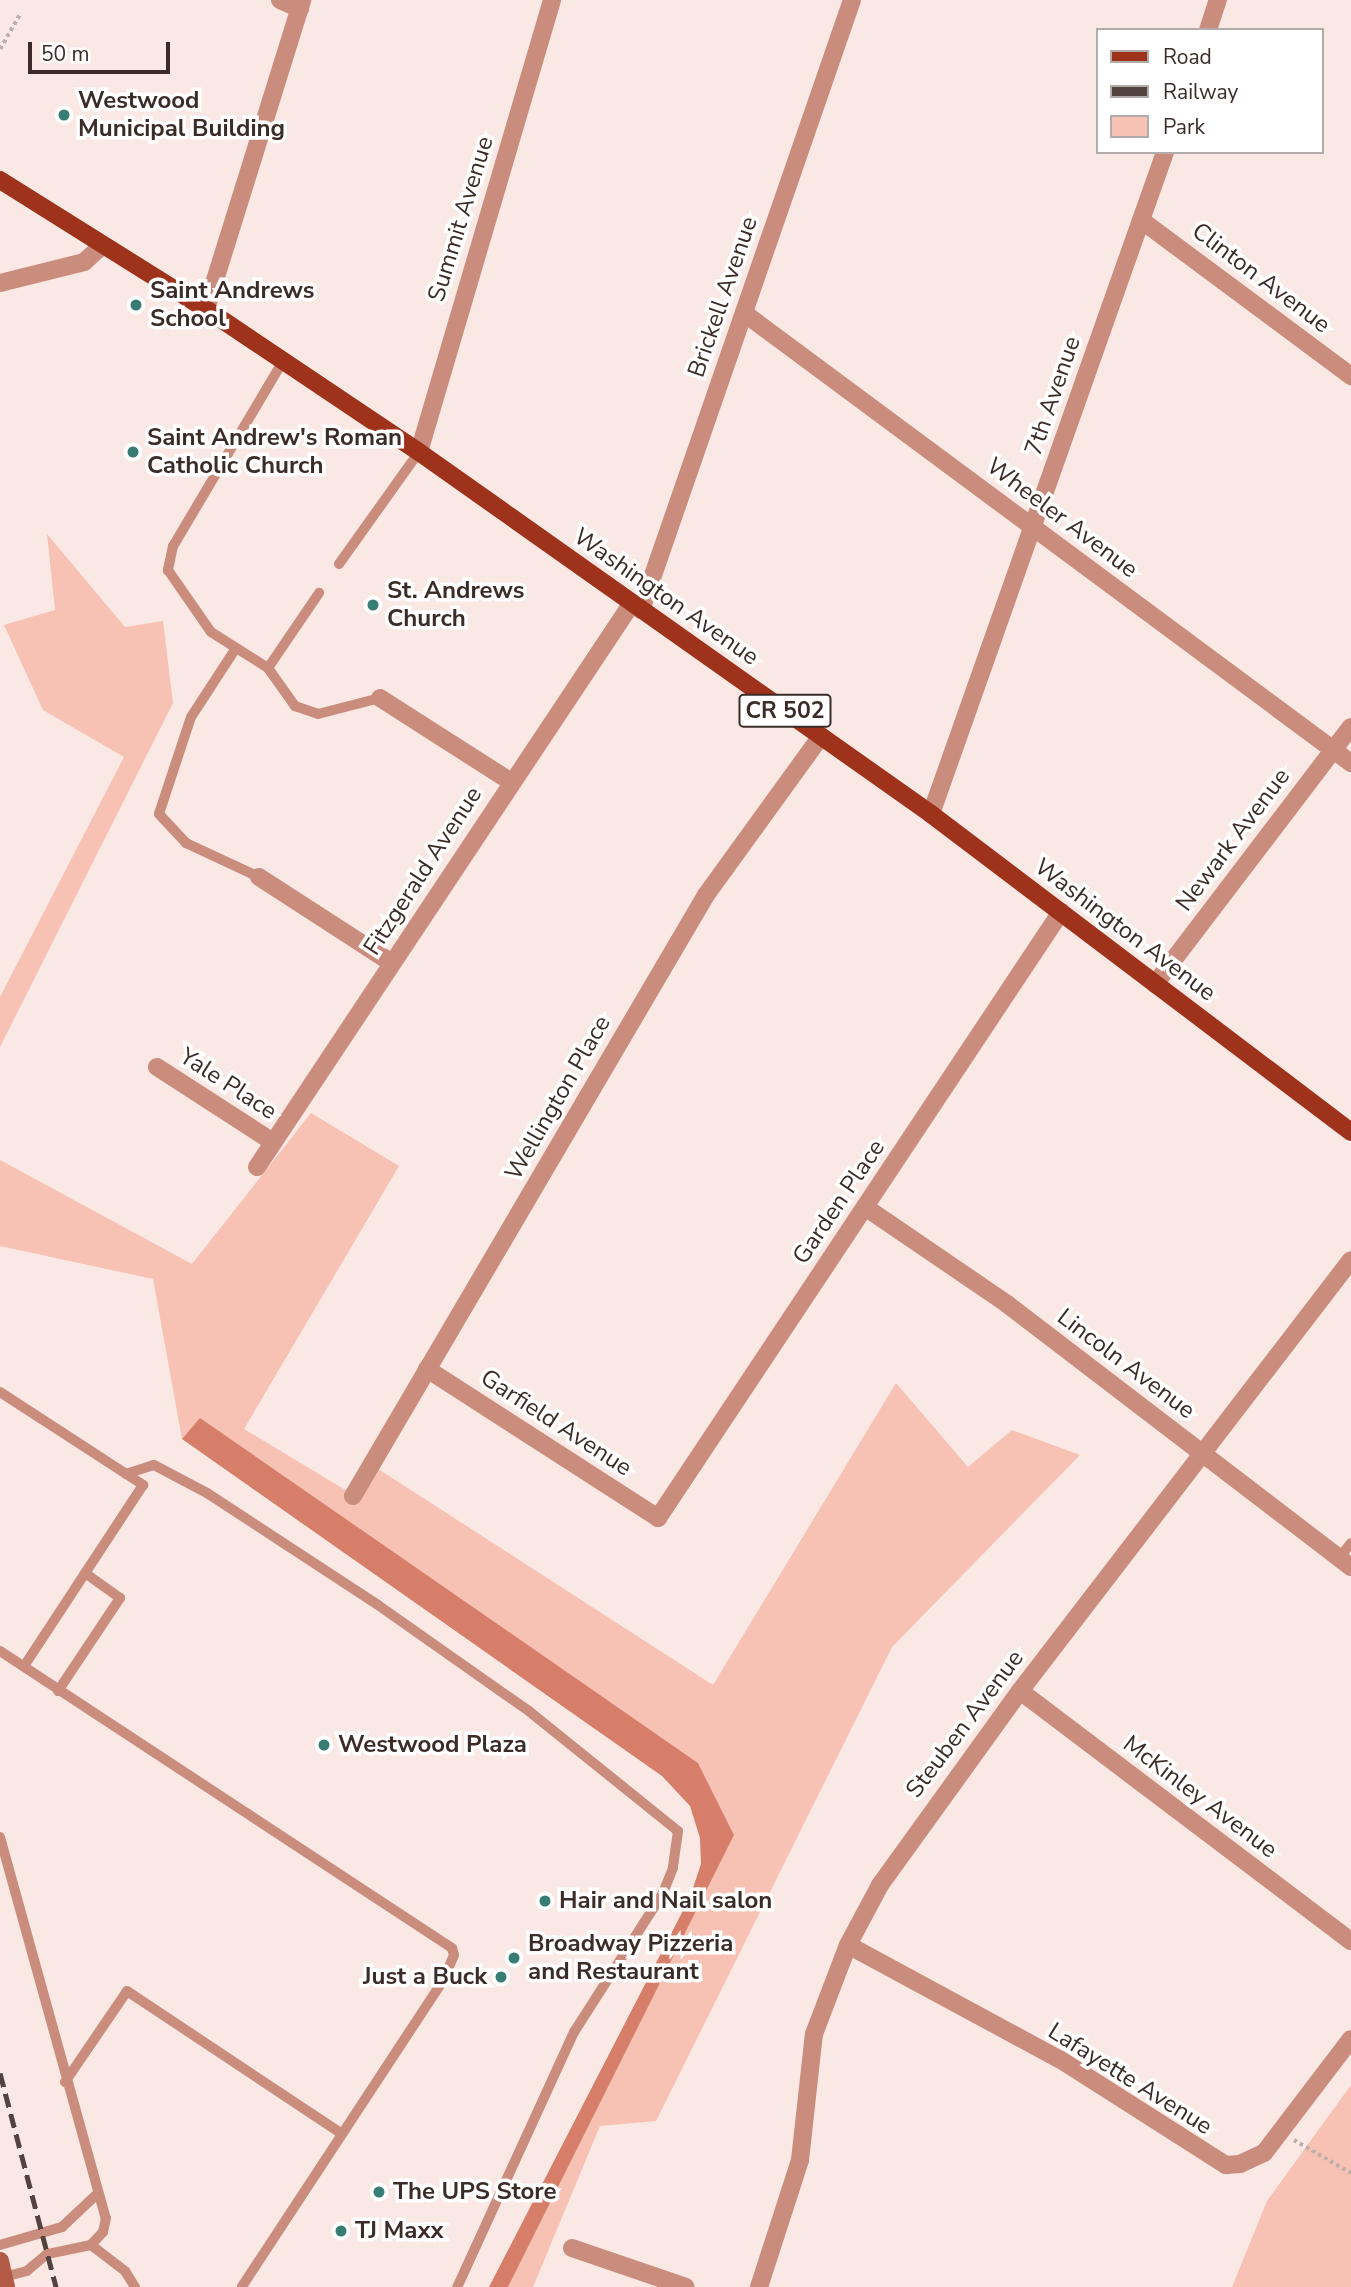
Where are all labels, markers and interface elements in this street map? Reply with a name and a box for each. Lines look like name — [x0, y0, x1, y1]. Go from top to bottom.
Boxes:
scale bar — [32, 28, 173, 72]
legend — [1096, 28, 1323, 154]
text: 50 m — [41, 40, 90, 68]
text: Road — [1163, 43, 1212, 71]
text: Railway — [1163, 78, 1238, 106]
place label: Westwood Municipal Building — [78, 87, 285, 143]
marker: Westwood Municipal Building — [56, 107, 72, 123]
text: Park — [1163, 113, 1205, 141]
street label: Summit Avenue — [422, 133, 500, 305]
street label: Brickell Avenue — [682, 213, 764, 381]
street label: Clinton Avenue — [1186, 217, 1336, 339]
place label: Saint Andrews School — [150, 277, 314, 333]
marker: Saint Andrews School — [128, 297, 144, 313]
street label: 7th Avenue — [1019, 333, 1087, 459]
place label: Saint Andrew's Roman Catholic Church — [147, 424, 402, 480]
marker: Saint Andrew's Roman Catholic Church — [125, 444, 141, 460]
street label: Wheeler Avenue — [981, 452, 1143, 584]
street label: Washington Avenue — [568, 522, 764, 672]
place label: St. Andrews Church — [387, 577, 524, 633]
marker: St. Andrews Church — [365, 597, 381, 613]
road number: CR 502 — [738, 692, 832, 730]
street label: Newark Avenue — [1170, 763, 1296, 917]
street label: Fitzgerald Avenue — [358, 781, 488, 961]
street label: Washington Avenue — [1029, 853, 1221, 1007]
street label: Wellington Place — [499, 1011, 617, 1185]
street label: Yale Place — [174, 1042, 282, 1126]
street label: Garden Place — [787, 1134, 891, 1270]
street label: Lincoln Avenue — [1051, 1303, 1201, 1425]
street label: Garfield Avenue — [475, 1363, 637, 1483]
street label: Steuben Avenue — [900, 1644, 1030, 1804]
street label: McKinley Avenue — [1117, 1730, 1283, 1864]
place label: Westwood Plaza — [338, 1731, 527, 1759]
marker: Westwood Plaza — [316, 1737, 332, 1753]
place label: Hair and Nail salon — [559, 1887, 772, 1915]
marker: Hair and Nail salon — [537, 1893, 553, 1909]
place label: Broadway Pizzeria and Restaurant — [528, 1930, 733, 1986]
marker: Broadway Pizzeria and Restaurant — [506, 1950, 522, 1966]
place label: Just a Buck — [363, 1963, 487, 1991]
marker: Just a Buck — [493, 1969, 509, 1985]
street label: Lafayette Avenue — [1043, 2017, 1217, 2141]
place label: The UPS Store — [393, 2178, 557, 2206]
marker: The UPS Store — [371, 2184, 387, 2200]
place label: TJ Maxx — [355, 2217, 444, 2245]
marker: TJ Maxx — [333, 2223, 349, 2239]

